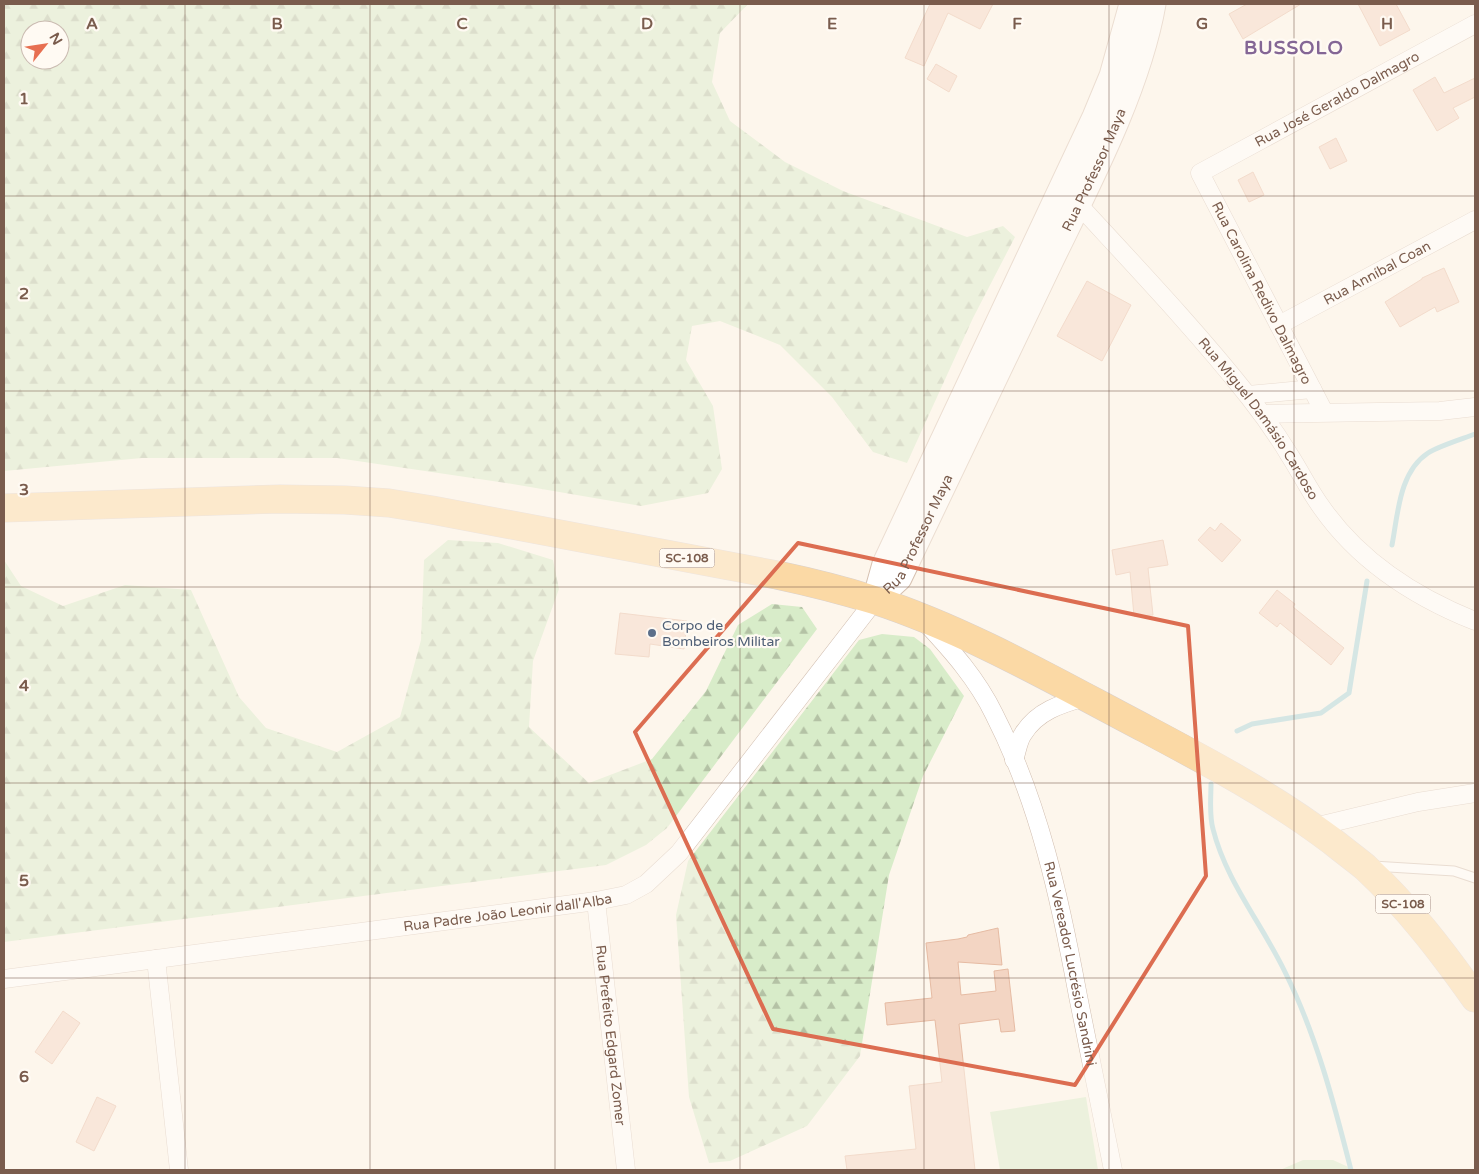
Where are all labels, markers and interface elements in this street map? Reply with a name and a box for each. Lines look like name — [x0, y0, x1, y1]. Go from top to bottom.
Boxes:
text: A — [86, 14, 98, 34]
text: B — [271, 14, 283, 34]
text: C — [456, 14, 468, 34]
text: D — [641, 14, 653, 34]
text: E — [827, 14, 837, 34]
text: F — [1012, 14, 1022, 34]
text: G — [1196, 14, 1208, 34]
text: H — [1381, 14, 1393, 34]
north arrow — [20, 20, 70, 70]
text: N — [46, 30, 66, 48]
district label: BUSSOLO — [1244, 37, 1344, 59]
street label: Rua José Geraldo Dalmagro — [1252, 48, 1422, 151]
text: 1 — [19, 89, 29, 109]
street label: Rua Professor Maya — [1058, 106, 1130, 234]
street label: Rua Carolina Redivo Dalmagro — [1208, 199, 1315, 387]
street label: Rua Anníbal Coan — [1321, 237, 1434, 309]
text: 2 — [19, 284, 29, 304]
street label: Rua Miguel Damásio Cardoso — [1194, 334, 1322, 503]
street label: Rua Professor Maya — [879, 472, 957, 598]
text: 3 — [19, 480, 29, 500]
road number: SC-108 — [660, 548, 714, 568]
place label: Corpo de Bombeiros Militar — [662, 617, 780, 650]
marker: Corpo de Bombeiros Militar — [646, 627, 658, 639]
text: 4 — [19, 676, 29, 696]
street label: Rua Vereador Lucrésio Sandrini — [1040, 860, 1100, 1067]
text: 5 — [19, 871, 29, 891]
street label: Rua Padre João Leonir dall'Alba — [402, 890, 614, 935]
road number: SC-108 — [1376, 894, 1430, 914]
street label: Rua Prefeito Edgard Zomer — [592, 944, 629, 1127]
text: 6 — [19, 1067, 29, 1087]

